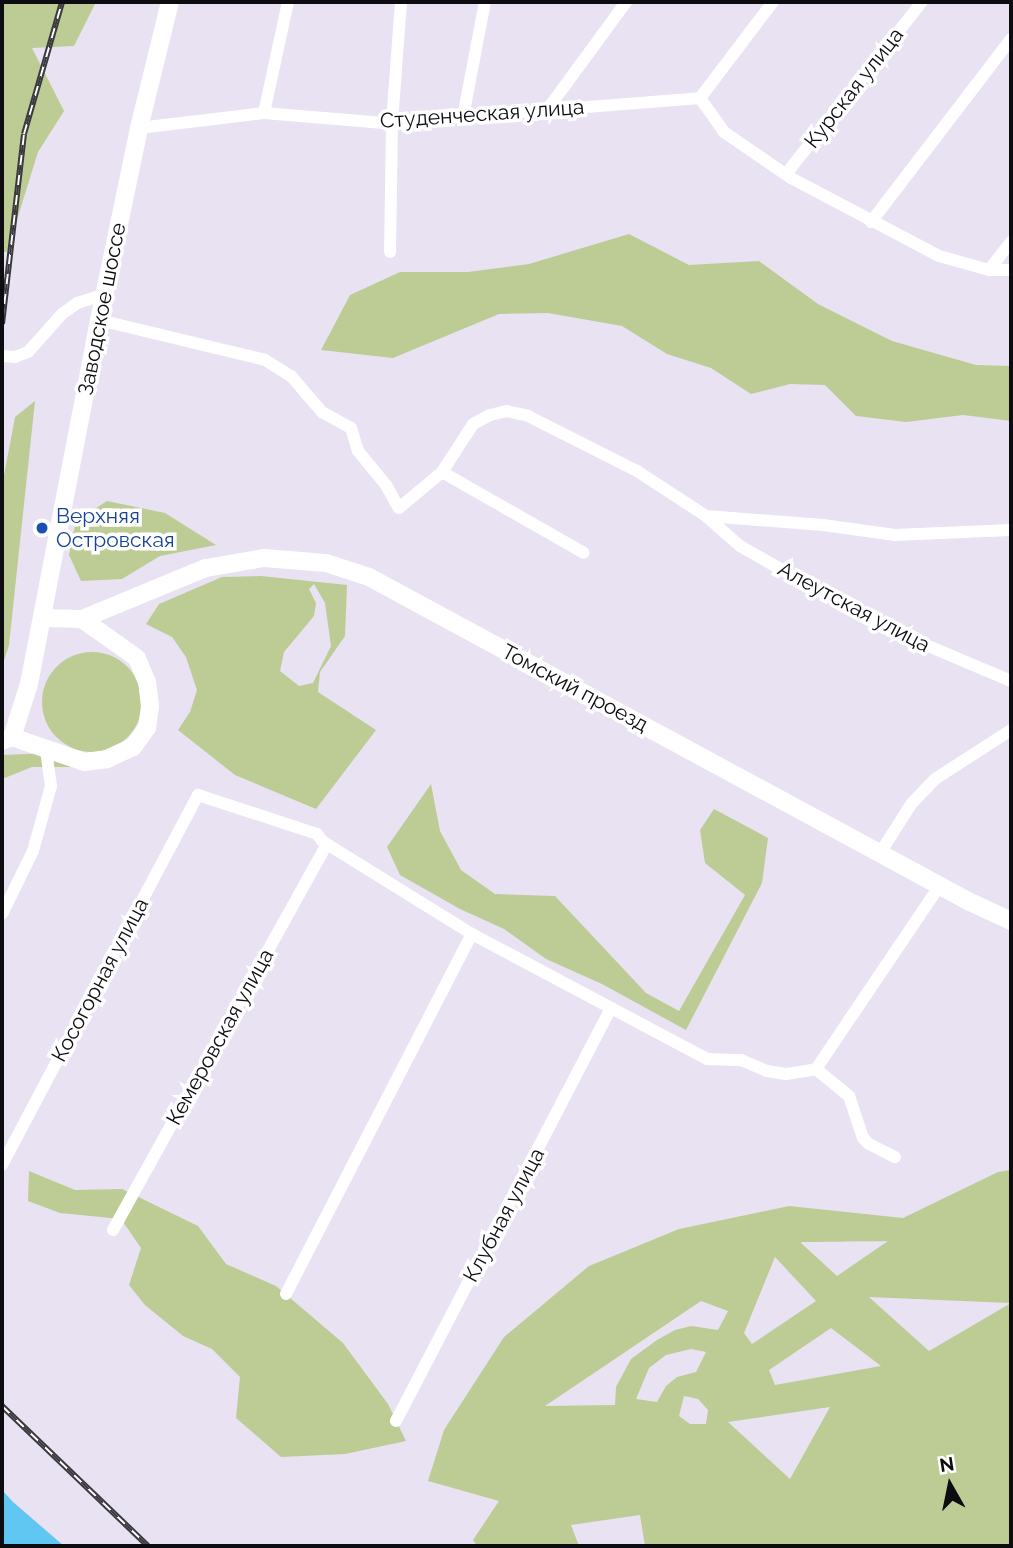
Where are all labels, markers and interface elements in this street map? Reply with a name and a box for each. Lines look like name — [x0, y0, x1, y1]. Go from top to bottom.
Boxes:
street label: Курская улица — [799, 23, 909, 153]
street label: Студенческая улица — [379, 94, 585, 134]
street label: Заводское шоссе — [73, 221, 131, 397]
place label: Верхняя Островская — [56, 503, 175, 553]
marker: Верхняя Островская — [34, 520, 50, 536]
street label: Алеутская улица — [773, 556, 935, 658]
street label: Томский проезд — [498, 639, 652, 737]
street label: Косогорная улица — [46, 894, 154, 1066]
street label: Кемеровская улица — [161, 944, 279, 1130]
street label: Клубная улица — [458, 1143, 550, 1287]
north arrow — [915, 1450, 985, 1520]
text: N — [938, 1452, 956, 1476]

